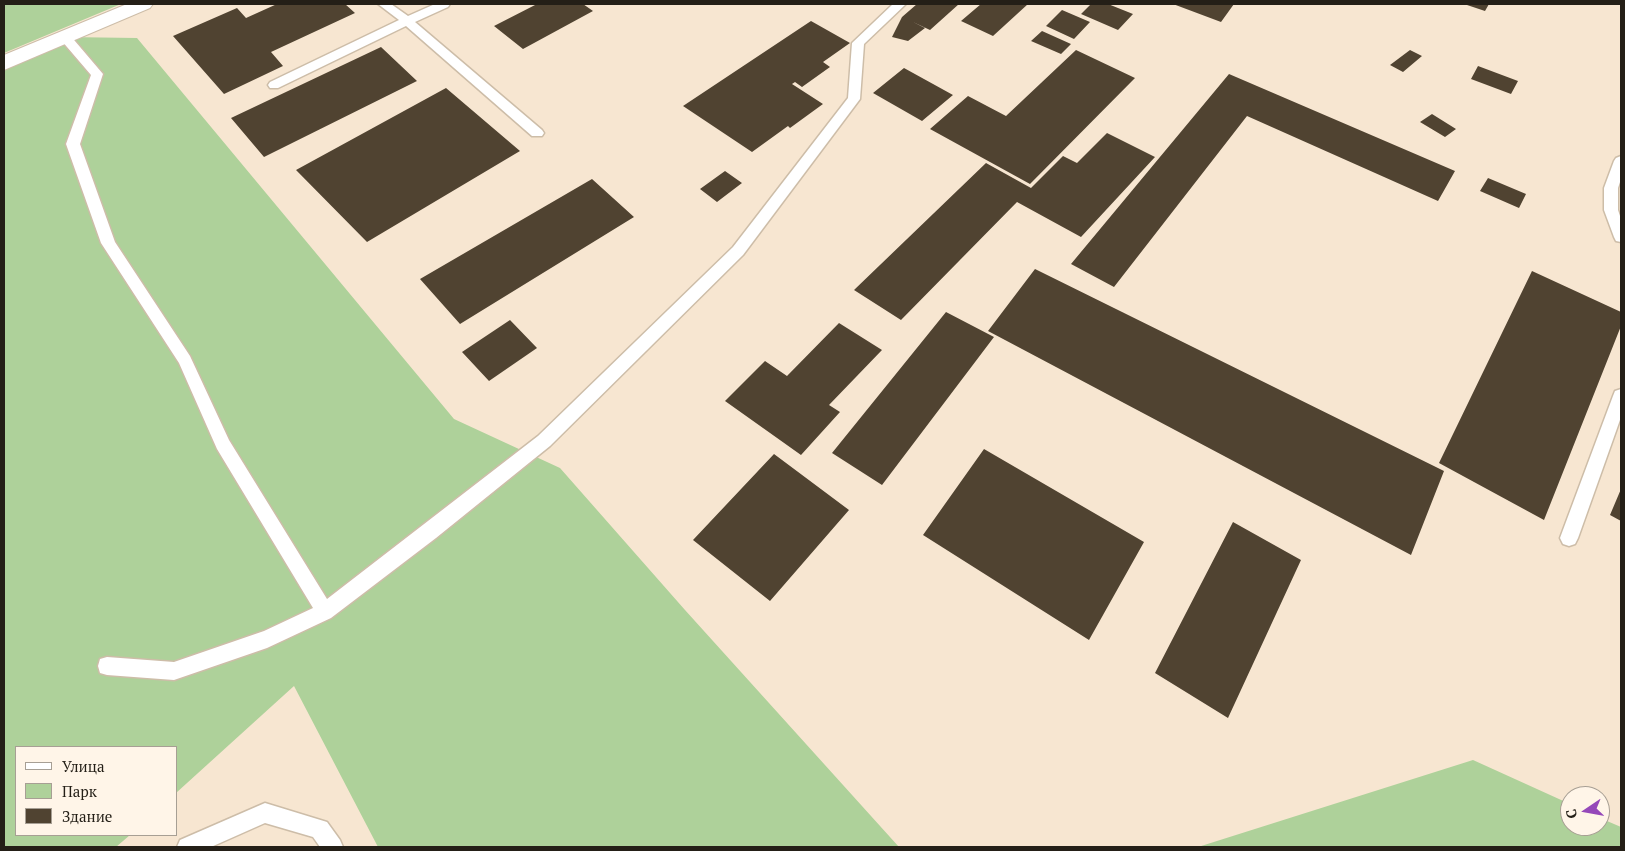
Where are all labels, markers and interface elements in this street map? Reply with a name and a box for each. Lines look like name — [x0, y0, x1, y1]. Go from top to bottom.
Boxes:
legend — [15, 746, 178, 836]
text: Улица — [62, 756, 105, 776]
text: Парк — [62, 781, 97, 801]
north arrow — [1560, 786, 1610, 836]
text: Здание — [62, 806, 112, 826]
text: С — [1561, 808, 1581, 820]

